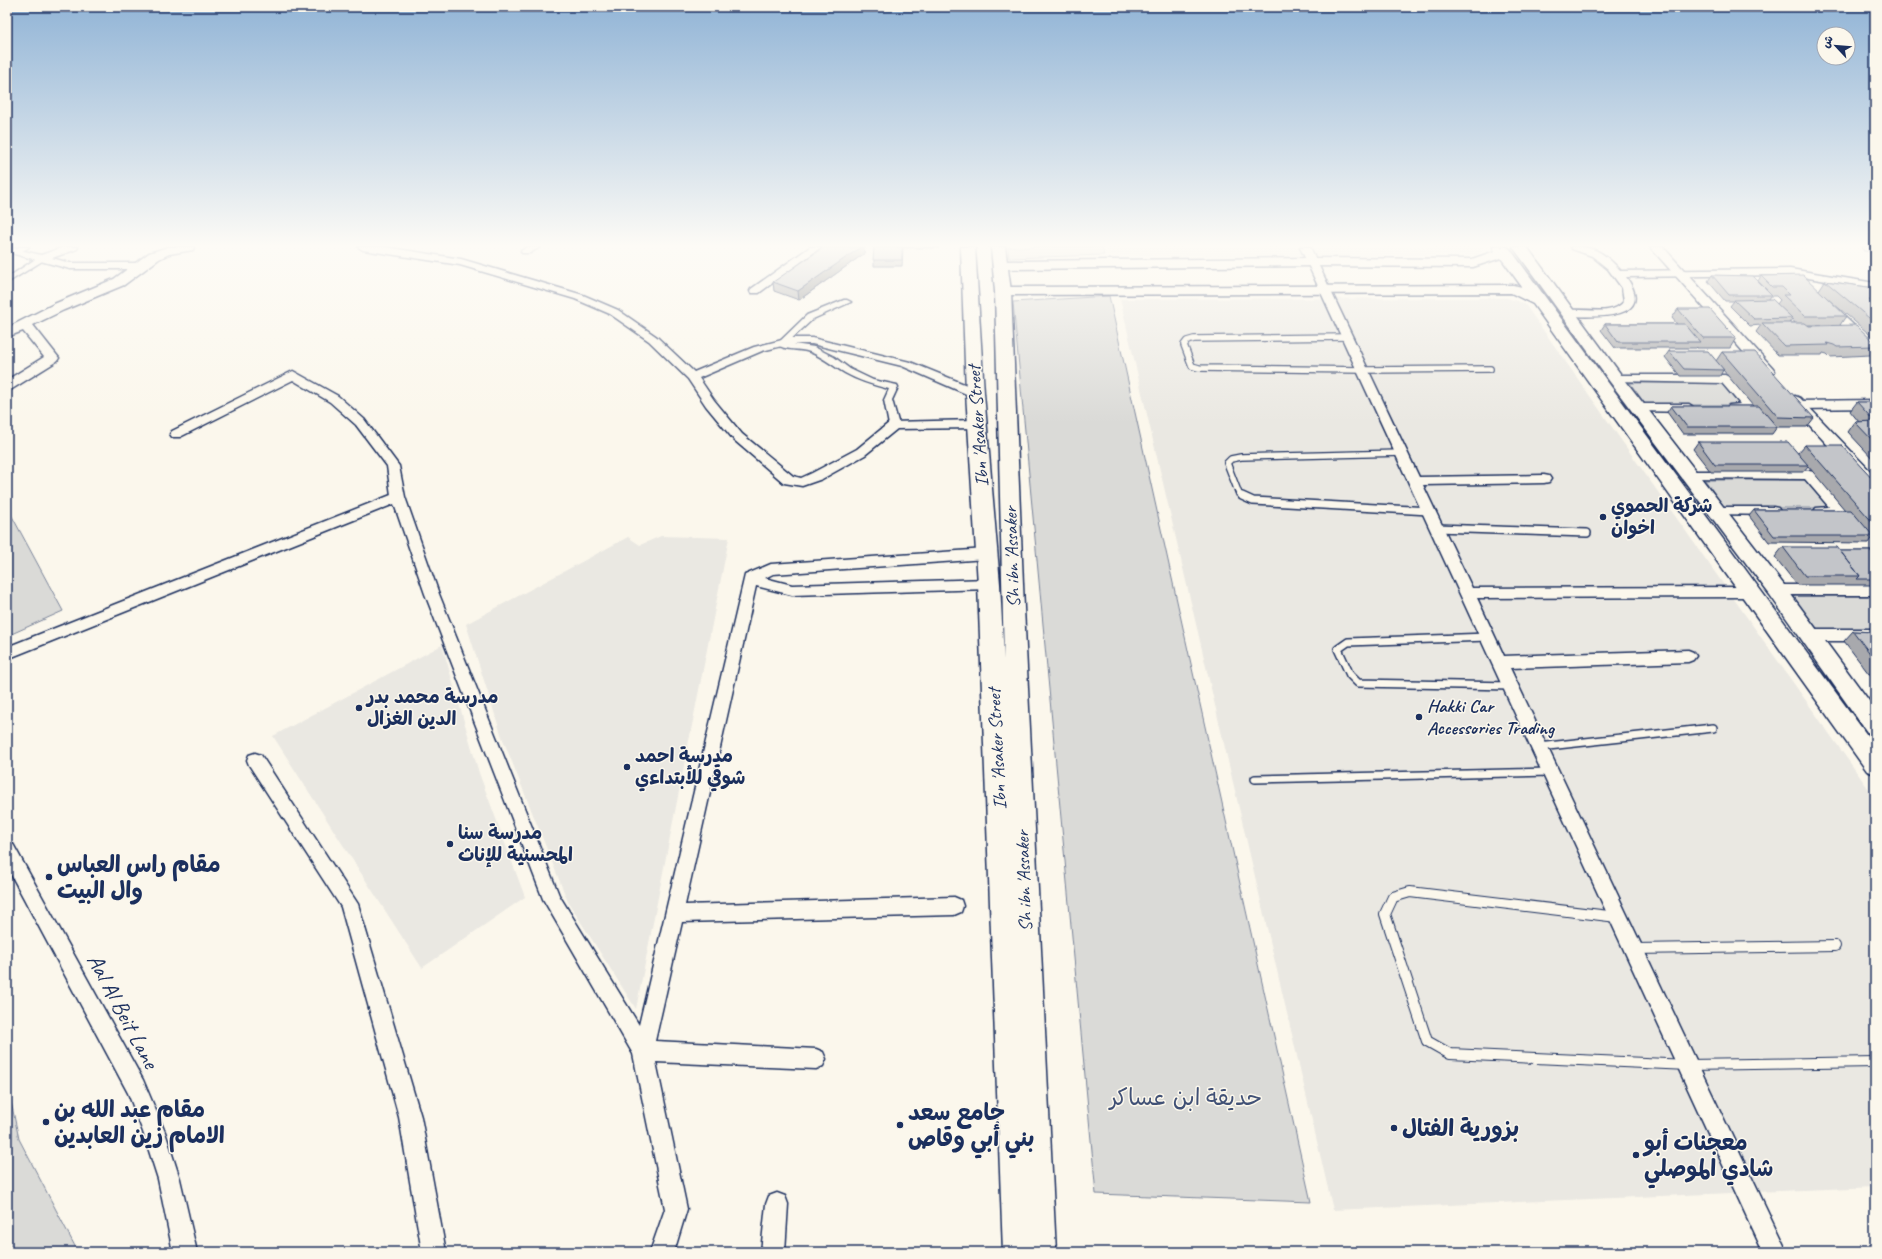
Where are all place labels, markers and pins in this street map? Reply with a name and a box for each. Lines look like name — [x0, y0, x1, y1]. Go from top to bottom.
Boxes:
place label: شركة الحموي اخوان — [1611, 494, 1712, 540]
marker: شركة الحموي اخوان — [1598, 512, 1608, 522]
place label: مدرسة محمد بدر الدين الغزال — [365, 685, 498, 731]
place label: Hakki Car Accessories Trading — [1427, 694, 1556, 740]
marker: مدرسة محمد بدر الدين الغزال — [354, 703, 364, 713]
marker: Hakki Car Accessories Trading — [1414, 712, 1424, 722]
place label: مدرسة احمد شوقي للأبتداءي — [635, 744, 745, 792]
marker: مدرسة احمد شوقي للأبتداءي — [622, 762, 632, 772]
place label: مدرسة سنا المحسنية للإناث — [458, 821, 573, 868]
marker: مدرسة سنا المحسنية للإناث — [445, 839, 455, 849]
place label: مقام راس العباس وال البيت — [57, 850, 221, 905]
marker: مقام راس العباس وال البيت — [44, 872, 54, 882]
place label: مقام عبد الله بن الامام زين العابدين — [54, 1095, 225, 1153]
place label: جامع سعد بني أبي وقاص — [908, 1098, 1034, 1159]
place label: بزورية الفتال — [1402, 1114, 1519, 1143]
marker: مقام عبد الله بن الامام زين العابدين — [41, 1117, 51, 1127]
marker: جامع سعد بني أبي وقاص — [895, 1120, 905, 1130]
marker: بزورية الفتال — [1389, 1123, 1399, 1133]
place label: معجنات أبو شادي الموصلي — [1642, 1128, 1773, 1189]
marker: معجنات أبو شادي الموصلي — [1631, 1150, 1641, 1160]

